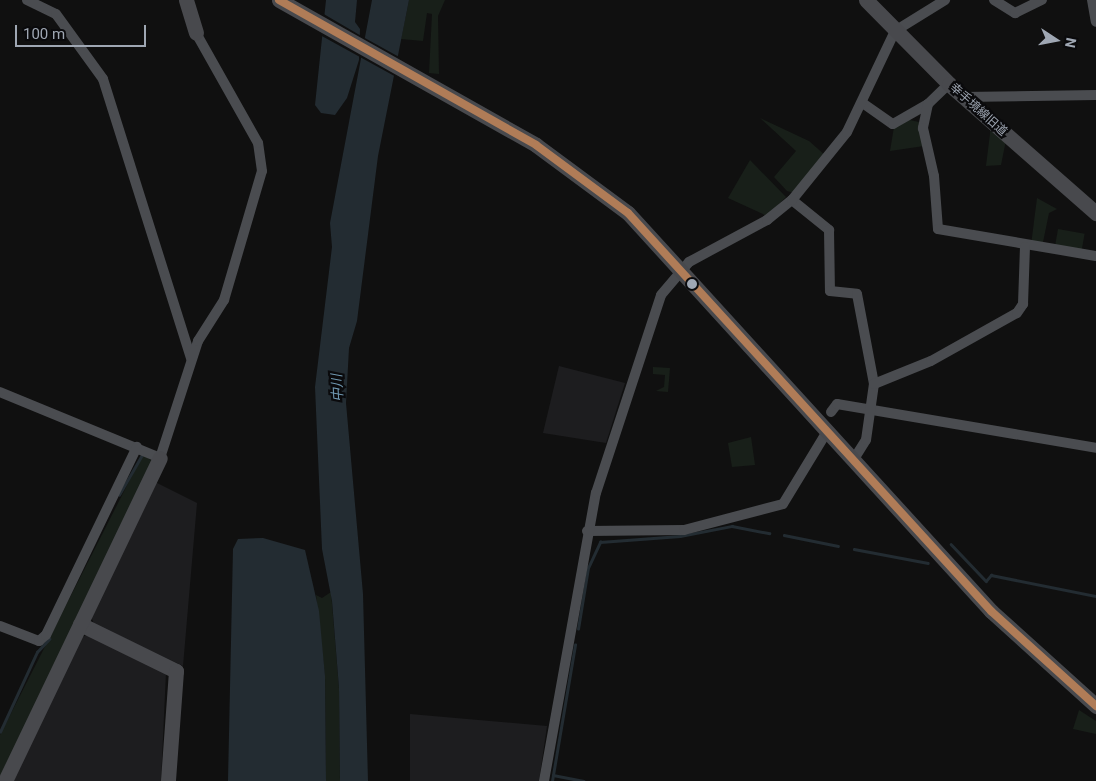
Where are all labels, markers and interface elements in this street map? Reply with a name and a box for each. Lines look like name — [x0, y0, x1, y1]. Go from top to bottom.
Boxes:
scale bar — [18, 15, 149, 47]
north arrow — [1031, 15, 1081, 65]
text: 100 m — [23, 25, 65, 43]
text: N — [1062, 36, 1080, 49]
street label: 幸手境線旧道 — [946, 81, 1010, 139]
unlabelled marker — [687, 279, 697, 289]
water label: 中川 — [328, 374, 346, 402]

